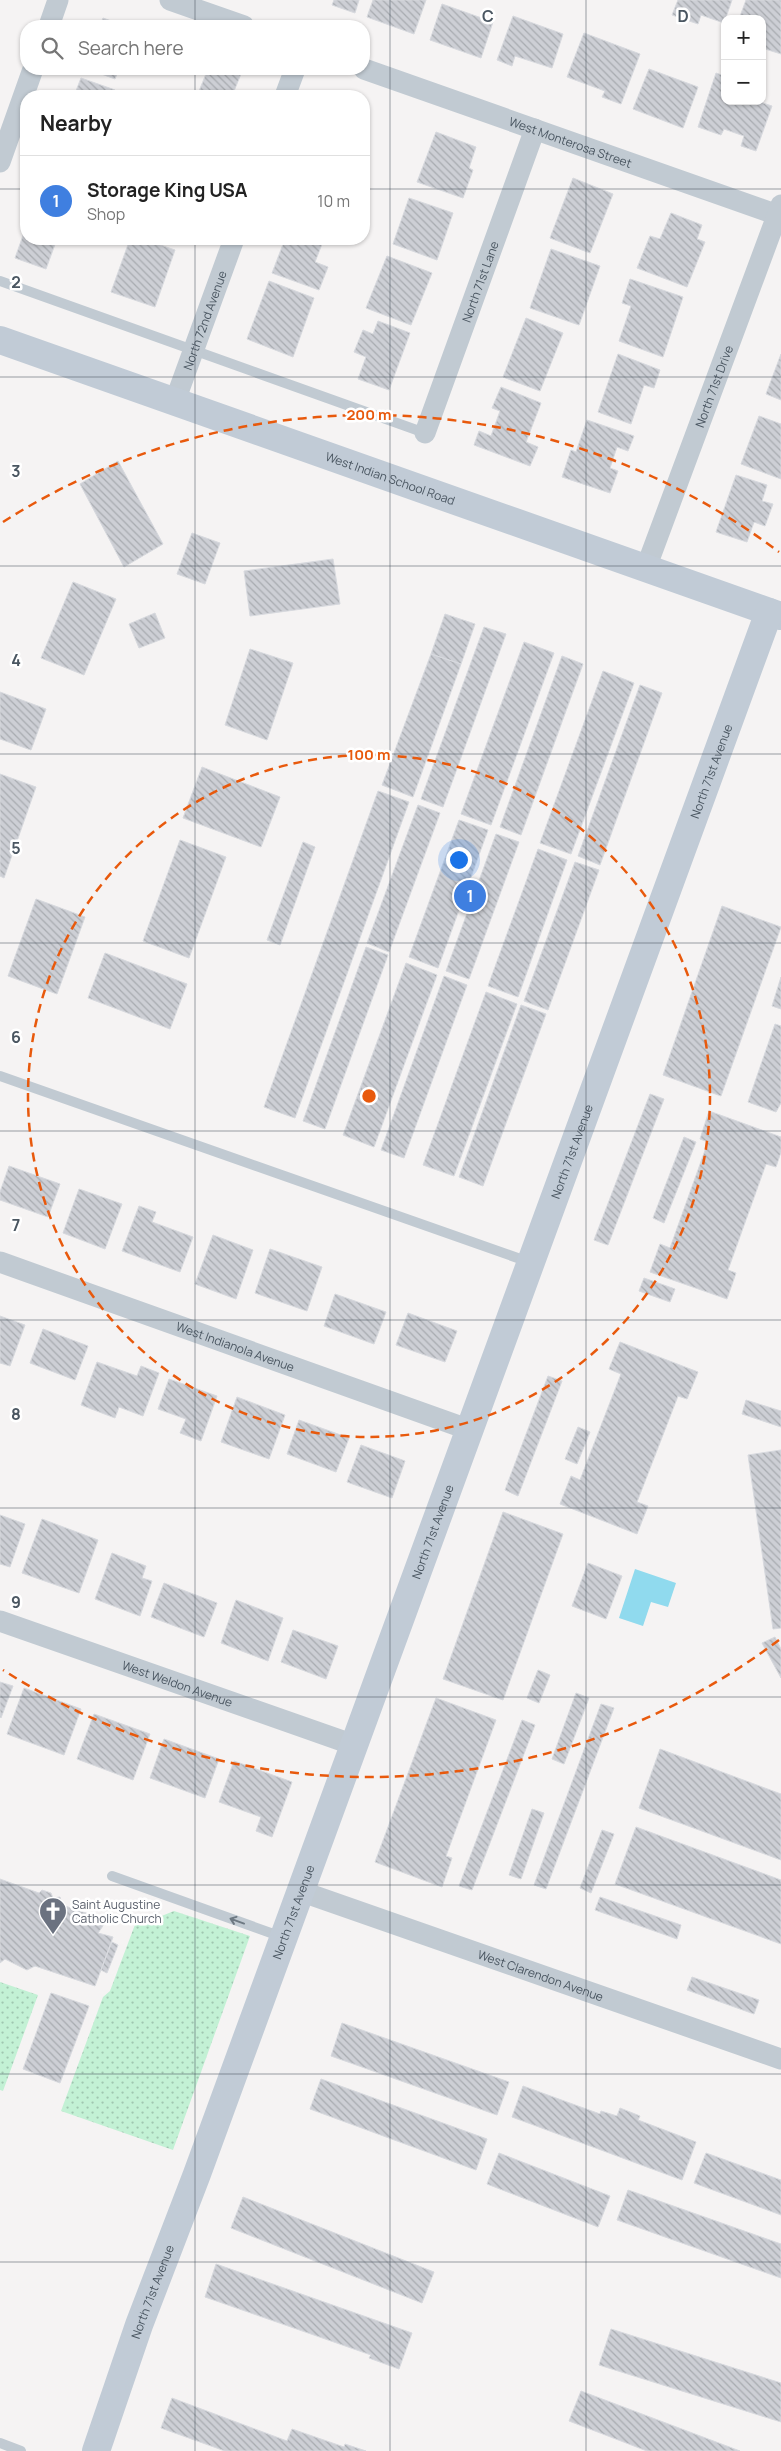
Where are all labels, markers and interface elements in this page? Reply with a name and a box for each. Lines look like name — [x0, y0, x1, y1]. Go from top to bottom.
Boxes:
text: C — [482, 5, 494, 27]
text: D — [677, 5, 689, 27]
map controls — [721, 15, 766, 105]
button: + — [721, 15, 766, 60]
search box — [20, 20, 370, 75]
icon: search — [38, 34, 66, 62]
text: Search here — [78, 35, 184, 61]
button: − — [721, 60, 766, 105]
text: Nearby — [40, 109, 112, 137]
street label: West Monterosa Street — [507, 112, 634, 171]
text: Storage King USA — [87, 177, 248, 203]
text: 1 — [52, 190, 60, 212]
text: 10 m — [317, 190, 350, 212]
text: Shop — [87, 203, 125, 225]
street label: North 71st Lane — [457, 239, 502, 325]
street label: North 72nd Avenue — [179, 268, 230, 372]
text: 2 — [11, 271, 21, 293]
street label: North 71st Drive — [691, 343, 737, 430]
text: 200 m — [346, 404, 392, 425]
street label: West Indian School Road — [323, 447, 457, 509]
text: 3 — [11, 460, 21, 482]
text: 4 — [11, 649, 21, 671]
street label: North 71st Avenue — [686, 721, 736, 821]
text: 100 m — [348, 744, 390, 765]
text: 5 — [11, 837, 21, 859]
your location — [446, 847, 472, 873]
pin: 1 — [454, 877, 486, 915]
text: 6 — [11, 1026, 21, 1048]
centre of rings — [360, 1087, 378, 1105]
street label: North 71st Avenue — [546, 1102, 597, 1201]
text: 7 — [12, 1214, 20, 1236]
street label: West Indianola Avenue — [174, 1317, 297, 1375]
text: 8 — [11, 1403, 21, 1425]
street label: North 71st Avenue — [407, 1482, 457, 1581]
text: 9 — [11, 1591, 21, 1613]
street label: West Weldon Avenue — [120, 1656, 235, 1710]
street label: North 71st Avenue — [268, 1862, 318, 1961]
church icon: Saint Augustine Catholic Church — [38, 1896, 68, 1935]
place label: Saint Augustine Catholic Church — [72, 1896, 162, 1927]
one-way arrow — [230, 1916, 245, 1925]
street label: West Clarendon Avenue — [476, 1945, 606, 2005]
street label: North 71st Avenue — [126, 2242, 178, 2341]

